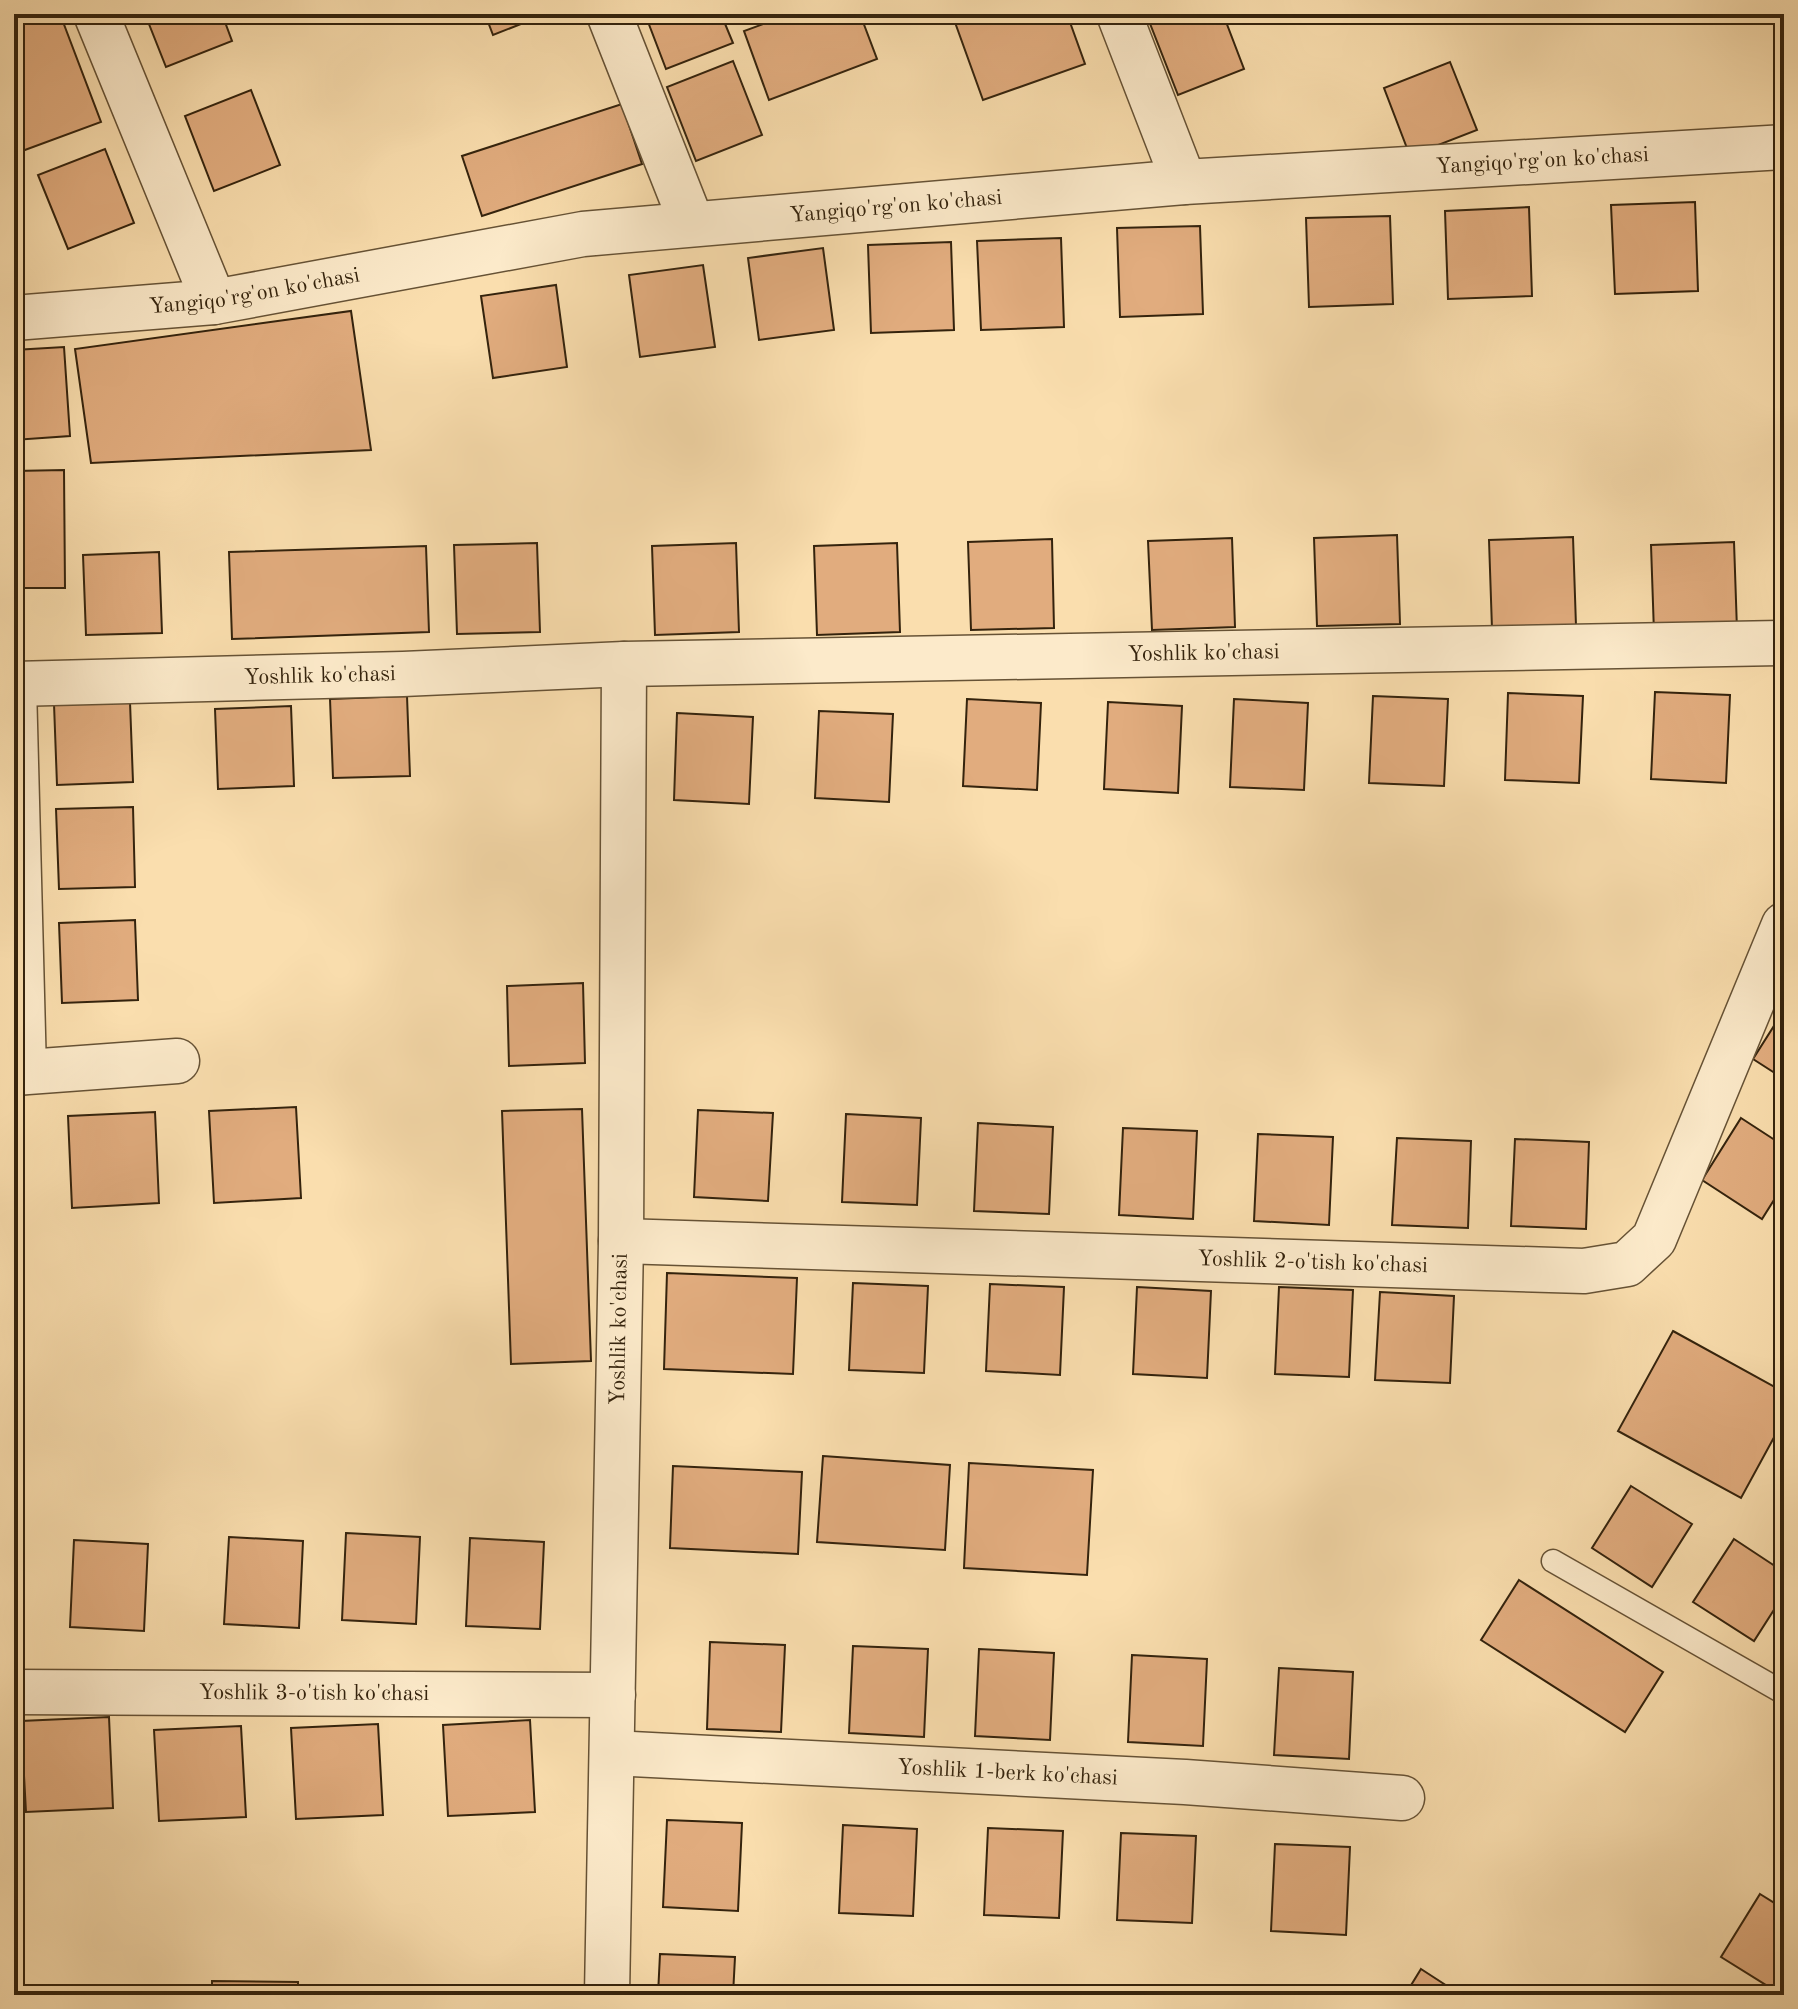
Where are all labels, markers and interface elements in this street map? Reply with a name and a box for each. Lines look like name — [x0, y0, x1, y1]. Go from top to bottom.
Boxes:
street label: Yangiqo'rg'on ko'chasi — [1435, 144, 1649, 178]
street label: Yangiqo'rg'on ko'chasi — [789, 187, 1003, 227]
street label: Yangiqo'rg'on ko'chasi — [148, 264, 362, 318]
street label: Yoshlik ko'chasi — [1127, 641, 1280, 666]
street label: Yoshlik ko'chasi — [244, 663, 396, 689]
street label: Yoshlik 2-o'tish ko'chasi — [1197, 1248, 1428, 1277]
street label: Yoshlik ko'chasi — [607, 1253, 632, 1405]
street label: Yoshlik 3-o'tish ko'chasi — [199, 1682, 429, 1705]
street label: Yoshlik 1-berk ko'chasi — [897, 1756, 1118, 1790]

